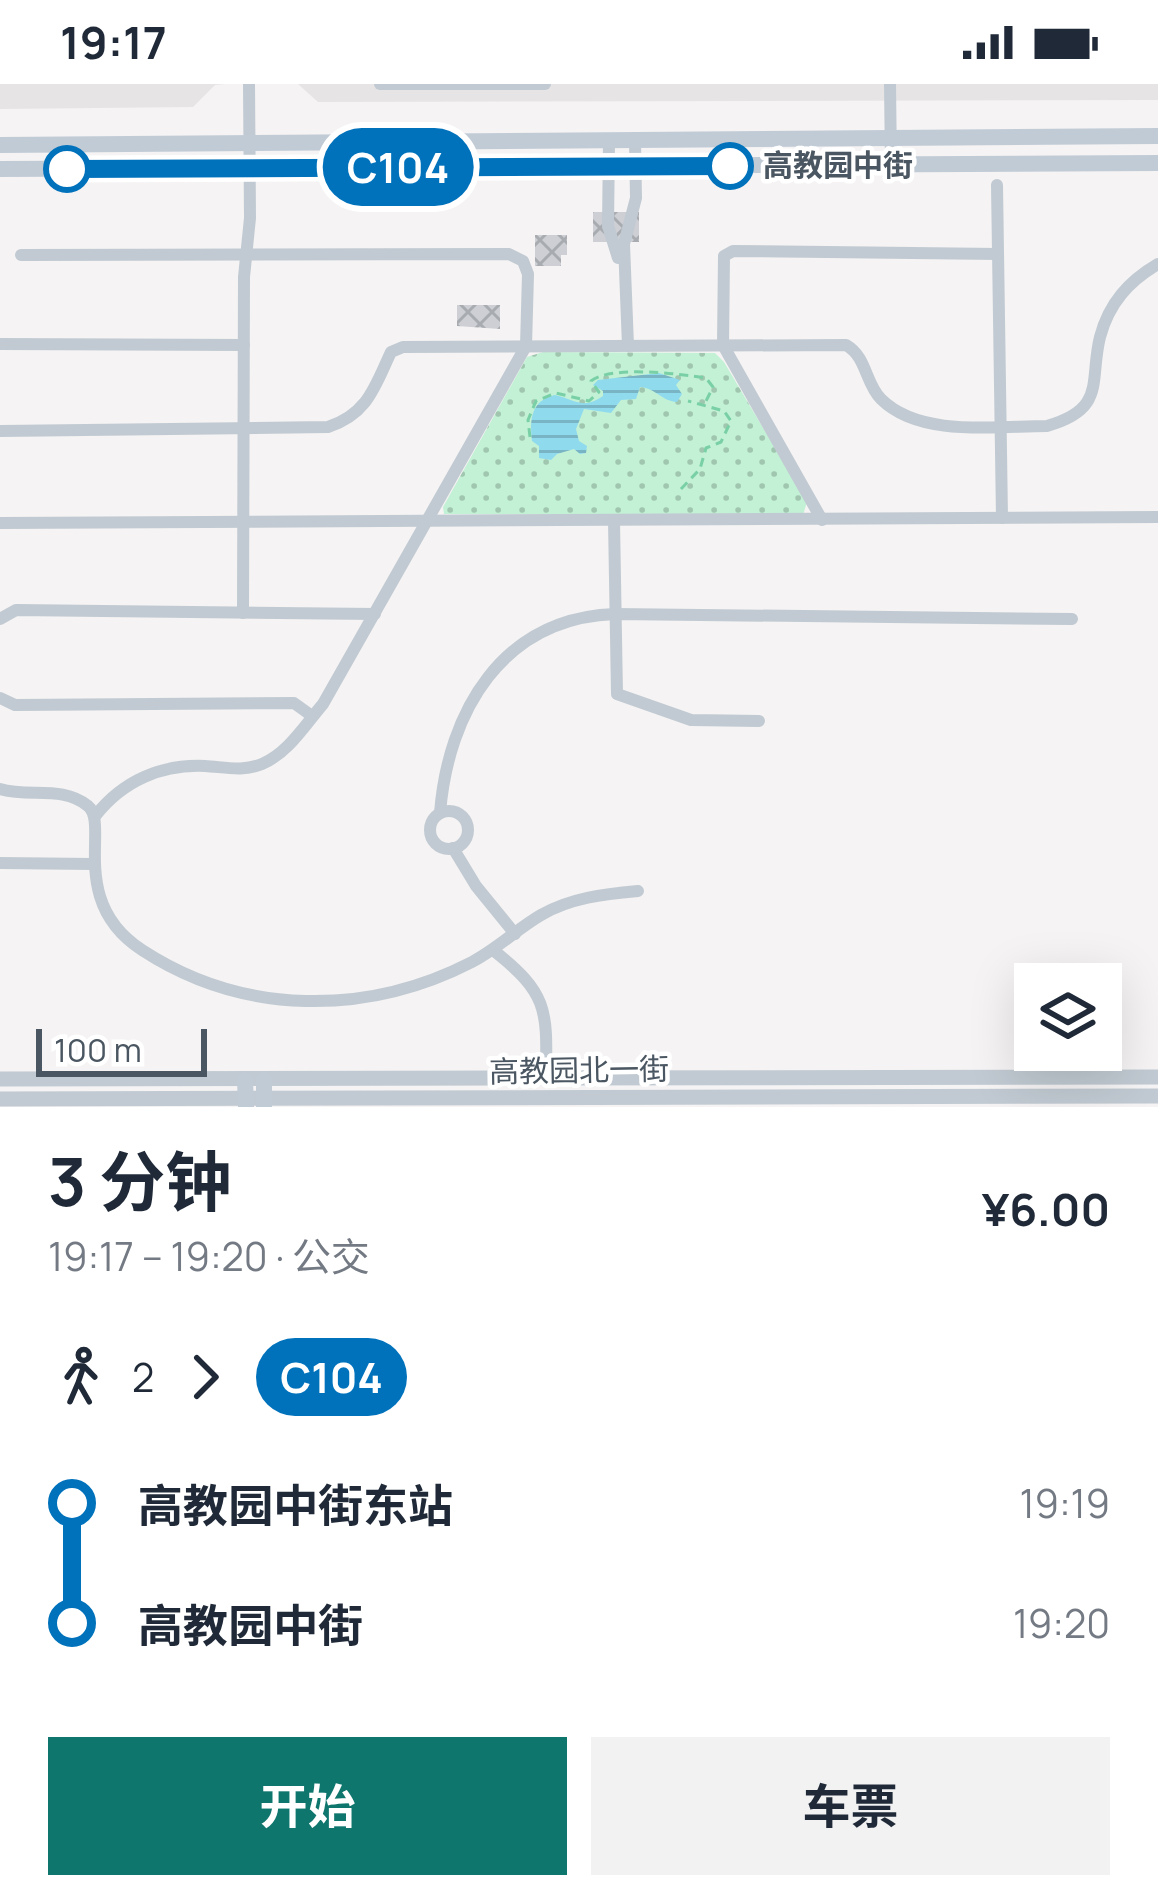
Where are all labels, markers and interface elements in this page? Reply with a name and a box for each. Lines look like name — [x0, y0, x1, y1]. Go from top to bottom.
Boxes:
text: 19:17 — [60, 11, 167, 73]
line badge: C104 — [314, 128, 482, 206]
text: C104 — [347, 138, 449, 196]
marker: 高教园中街 — [708, 144, 752, 188]
place label: 高教园中街 — [763, 144, 913, 185]
unlabelled marker — [45, 147, 89, 191]
map controls — [1014, 963, 1122, 1071]
button: layers — [1014, 963, 1122, 1071]
scale bar — [36, 1023, 207, 1076]
text: 100 m — [54, 1027, 142, 1072]
street label: 高教园北一街 — [489, 1047, 669, 1092]
text: 3 分钟 — [48, 1136, 232, 1226]
text: ¥6.00 — [982, 1178, 1110, 1240]
text: 19:17 – 19:20 · 公交 — [48, 1229, 370, 1283]
icon: walk — [48, 1344, 114, 1410]
icon: forward — [172, 1344, 238, 1410]
text: C104 — [280, 1348, 383, 1406]
text: 2 — [132, 1350, 154, 1404]
text: 高教园中街东站 — [138, 1474, 453, 1536]
text: 19:19 — [1020, 1476, 1110, 1530]
text: 高教园中街 — [138, 1594, 363, 1656]
text: 19:20 — [1013, 1596, 1110, 1650]
button: 开始 — [48, 1737, 567, 1875]
button: 车票 — [591, 1737, 1110, 1875]

